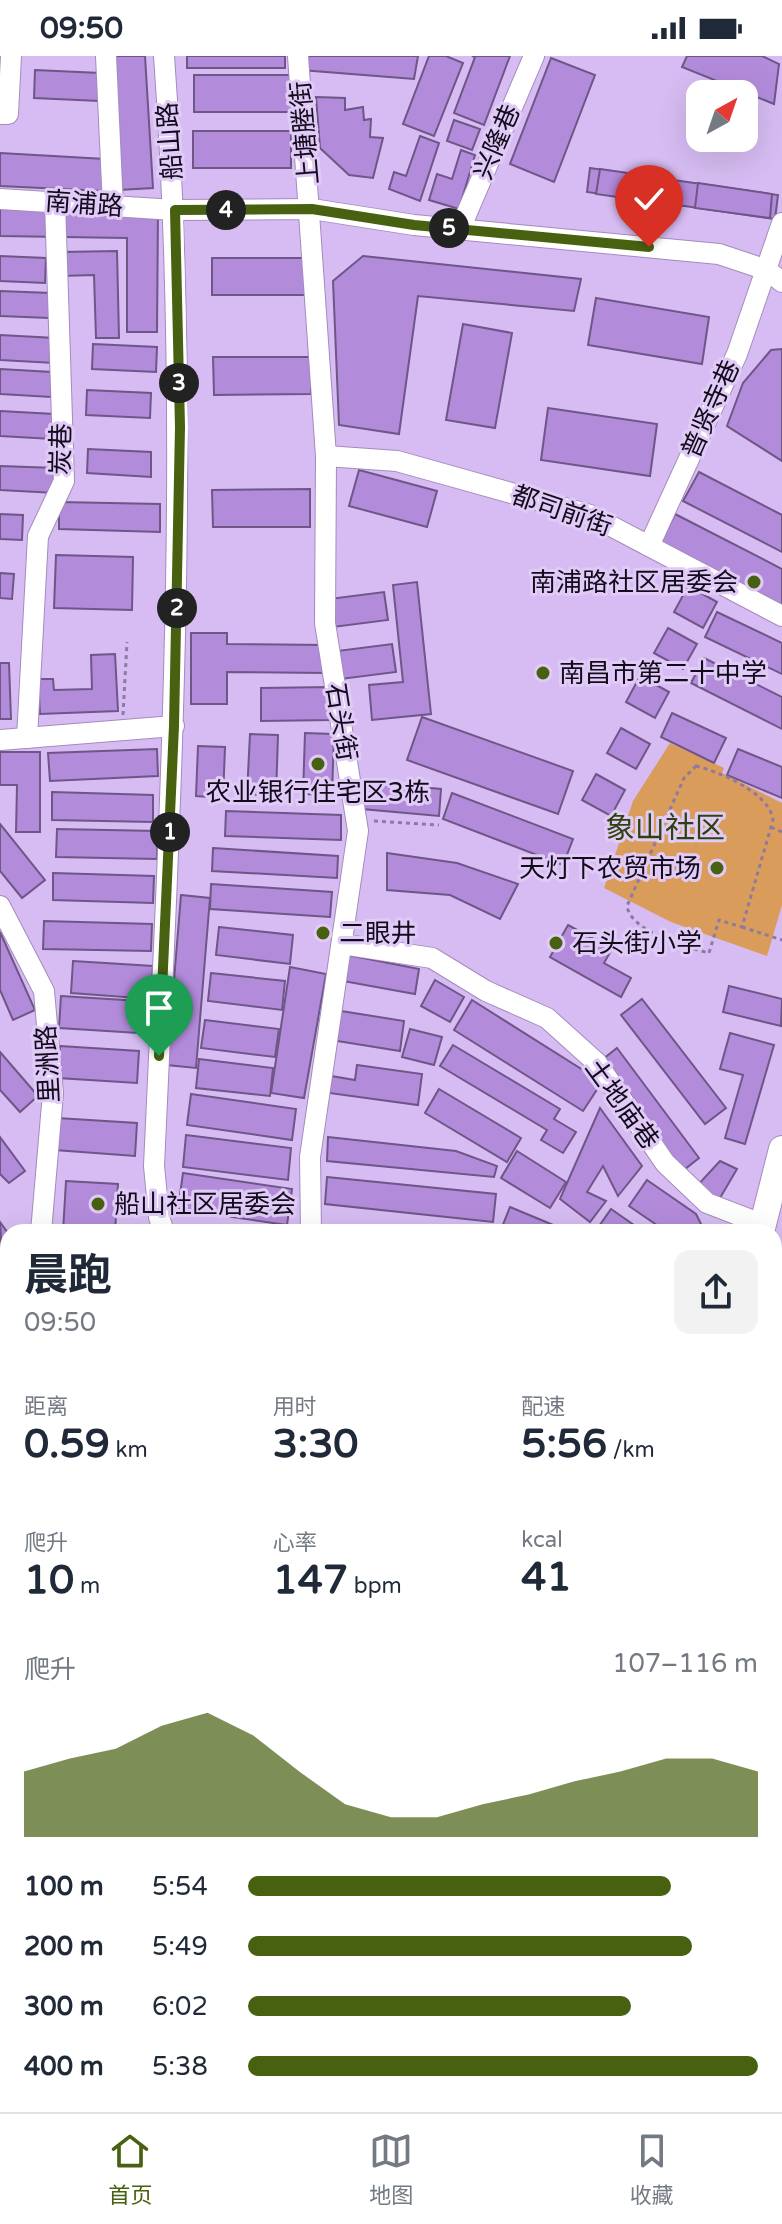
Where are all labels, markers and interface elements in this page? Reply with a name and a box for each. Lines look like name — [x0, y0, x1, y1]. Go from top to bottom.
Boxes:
text: 09:50 — [40, 10, 123, 47]
street label: 上塘塍街 — [285, 80, 325, 186]
north arrow — [686, 80, 758, 152]
map controls — [686, 80, 758, 152]
street label: 兴隆巷 — [467, 100, 527, 184]
street label: 船山路 — [152, 101, 188, 181]
pin — [615, 165, 683, 247]
icon: check — [627, 177, 671, 221]
street label: 南浦路 — [44, 186, 124, 222]
pin: 4 — [206, 190, 246, 230]
text: 4 — [219, 197, 233, 223]
pin: 5 — [429, 208, 469, 248]
text: 5 — [442, 215, 456, 241]
street label: 普贤寺巷 — [676, 355, 746, 463]
pin: 3 — [159, 363, 199, 403]
text: 3 — [172, 370, 186, 396]
street label: 炭巷 — [45, 423, 77, 475]
street label: 都司前街 — [508, 479, 616, 543]
place label: 南浦路社区居委会 — [530, 567, 738, 598]
marker: 南浦路社区居委会 — [745, 573, 763, 591]
pin: 2 — [157, 588, 197, 628]
text: 2 — [170, 595, 184, 621]
place label: 南昌市第二十中学 — [559, 658, 767, 689]
marker: 南昌市第二十中学 — [534, 664, 552, 682]
street label: 石头街 — [320, 681, 362, 763]
marker: 农业银行住宅区3栋 — [309, 755, 327, 773]
place label: 农业银行住宅区3栋 — [206, 777, 430, 808]
district label: 象山社区 — [605, 810, 725, 847]
pin: 1 — [150, 812, 190, 852]
text: 1 — [163, 819, 177, 845]
place label: 天灯下农贸市场 — [519, 853, 701, 884]
marker: 天灯下农贸市场 — [708, 859, 726, 877]
place label: 二眼井 — [339, 918, 417, 949]
marker: 二眼井 — [314, 924, 332, 942]
place label: 石头街小学 — [572, 928, 702, 959]
marker: 石头街小学 — [547, 934, 565, 952]
pin — [125, 974, 193, 1056]
icon: arrive — [137, 986, 181, 1030]
street label: 里洲路 — [30, 1024, 66, 1104]
street label: 土地庙巷 — [579, 1053, 665, 1155]
place label: 船山社区居委会 — [114, 1189, 296, 1220]
marker: 船山社区居委会 — [89, 1195, 107, 1213]
text: 晨跑 — [24, 1250, 112, 1303]
button: share — [674, 1250, 758, 1334]
text: 09:50 — [24, 1307, 96, 1338]
text: 距离 — [24, 1394, 68, 1420]
text: 用时 — [273, 1394, 317, 1420]
text: 配速 — [521, 1394, 565, 1420]
text: 0.59 — [24, 1420, 110, 1468]
text: 3:30 — [273, 1420, 358, 1468]
text: 5:56 — [521, 1420, 607, 1468]
text: km — [110, 1437, 148, 1463]
text: /km — [607, 1437, 655, 1463]
text: kcal — [521, 1527, 563, 1553]
text: 爬升 — [24, 1530, 68, 1556]
text: 心率 — [273, 1530, 317, 1556]
text: 41 — [521, 1553, 572, 1601]
text: 10 — [24, 1556, 74, 1604]
text: 147 — [273, 1556, 348, 1604]
text: m — [74, 1573, 100, 1599]
text: bpm — [348, 1573, 402, 1599]
text: 107–116 m — [612, 1648, 758, 1679]
text: 爬升 — [24, 1654, 76, 1685]
text: 100 m — [24, 1871, 104, 1902]
text: 5:54 — [152, 1871, 208, 1902]
text: 200 m — [24, 1931, 104, 1962]
text: 5:49 — [152, 1931, 208, 1962]
text: 300 m — [24, 1991, 104, 2022]
text: 6:02 — [152, 1991, 208, 2022]
text: 400 m — [24, 2051, 104, 2082]
text: 5:38 — [152, 2051, 208, 2082]
tab: 首页 — [108, 2129, 152, 2209]
tab: 地图 — [369, 2129, 413, 2209]
tab: 收藏 — [630, 2129, 674, 2209]

